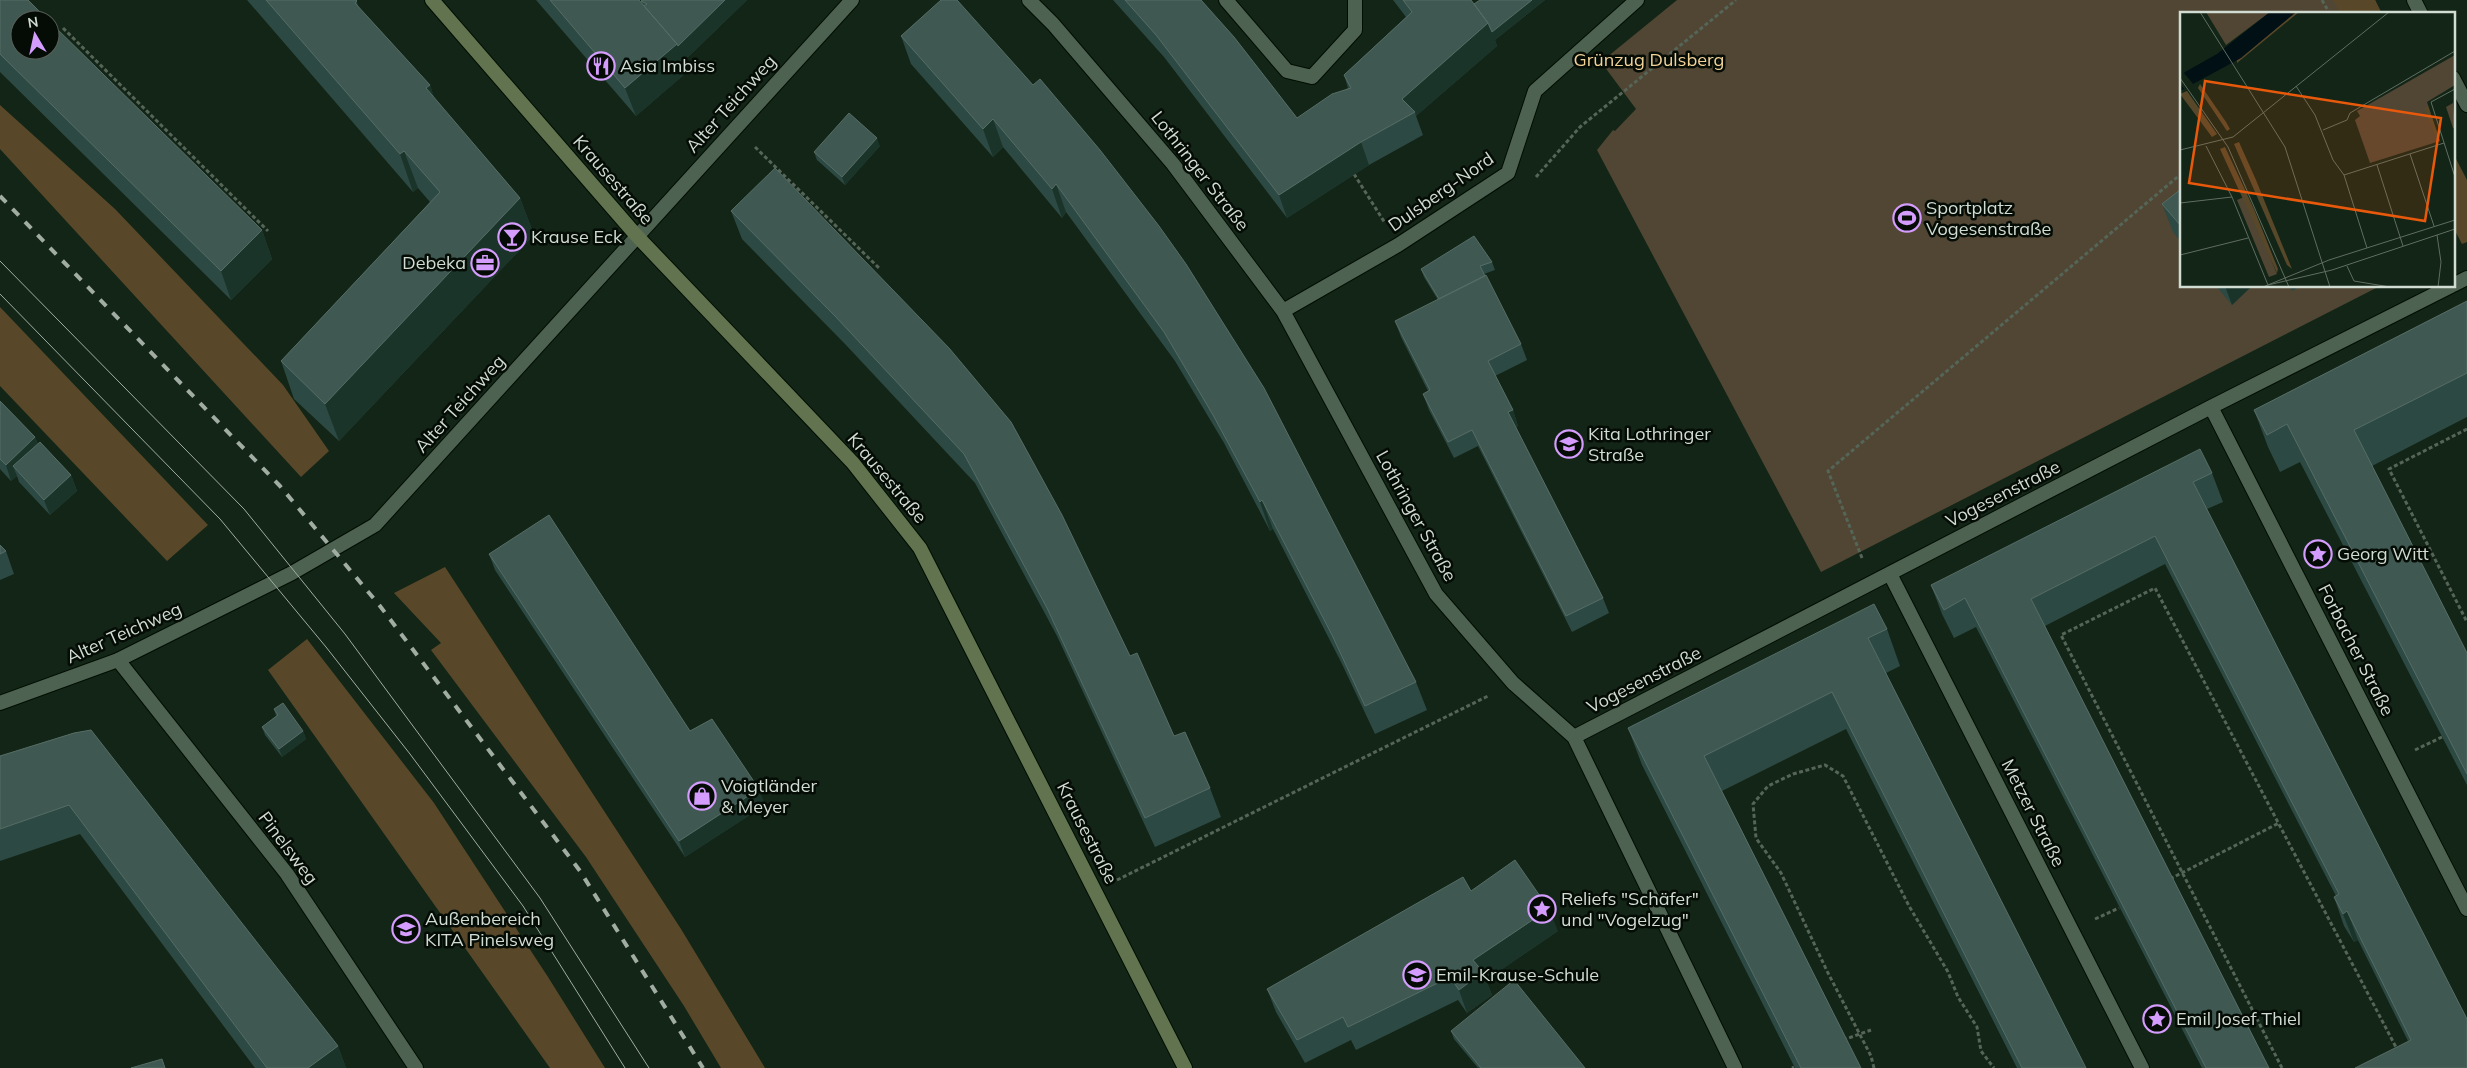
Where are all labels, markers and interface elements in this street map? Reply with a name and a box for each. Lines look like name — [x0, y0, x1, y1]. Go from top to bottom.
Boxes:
north arrow — [10, 10, 60, 60]
text: N — [26, 12, 40, 32]
inset map — [2180, 12, 2454, 288]
park label: Grünzug Dulsberg — [1574, 48, 1724, 71]
street label: Alter Teichweg — [681, 50, 781, 157]
restaurant icon: Asia Imbiss — [586, 51, 616, 81]
place label: Asia Imbiss — [620, 54, 715, 77]
street label: Lothringer Straße — [1146, 106, 1254, 235]
street label: Krausestraße — [568, 130, 659, 229]
street label: Dulsberg-Nord — [1384, 147, 1498, 236]
place label: Sportplatz Vogesenstraße — [1926, 196, 2051, 240]
sports icon: Sportplatz Vogesenstraße — [1892, 203, 1922, 233]
bar icon: Krause Eck — [497, 222, 527, 252]
place label: Krause Eck — [531, 225, 623, 248]
office icon: Debeka — [470, 248, 500, 278]
place label: Debeka — [402, 251, 466, 274]
street label: Alter Teichweg — [410, 350, 510, 457]
place label: Kita Lothringer Straße — [1588, 422, 1711, 466]
street label: Krausestraße — [843, 428, 932, 528]
school or university icon: Kita Lothringer Straße — [1554, 429, 1584, 459]
street label: Lothringer Straße — [1371, 446, 1462, 585]
street label: Vogesenstraße — [1942, 455, 2064, 532]
place icon: Georg Witt — [2303, 539, 2333, 569]
place label: Georg Witt — [2337, 542, 2429, 565]
street label: Forbacher Straße — [2313, 580, 2400, 719]
street label: Alter Teichweg — [63, 597, 185, 668]
street label: Vogesenstraße — [1583, 641, 1705, 718]
street label: Metzer Straße — [1996, 755, 2070, 870]
place label: Voigtländer & Meyer — [721, 774, 817, 818]
street label: Krausestraße — [1052, 778, 1123, 888]
shop icon: Voigtländer & Meyer — [687, 781, 717, 811]
street label: Pinelsweg — [253, 807, 323, 889]
place label: Reliefs "Schäfer" und "Vogelzug" — [1561, 887, 1699, 931]
place icon: Reliefs "Schäfer" und "Vogelzug" — [1527, 894, 1557, 924]
place label: Außenbereich KITA Pinelsweg — [425, 907, 554, 951]
school or university icon: Außenbereich KITA Pinelsweg — [391, 914, 421, 944]
school or university icon: Emil-Krause-Schule — [1402, 960, 1432, 990]
place label: Emil-Krause-Schule — [1436, 963, 1599, 986]
place icon: Emil Josef Thiel — [2142, 1004, 2172, 1034]
place label: Emil Josef Thiel — [2176, 1007, 2301, 1030]

